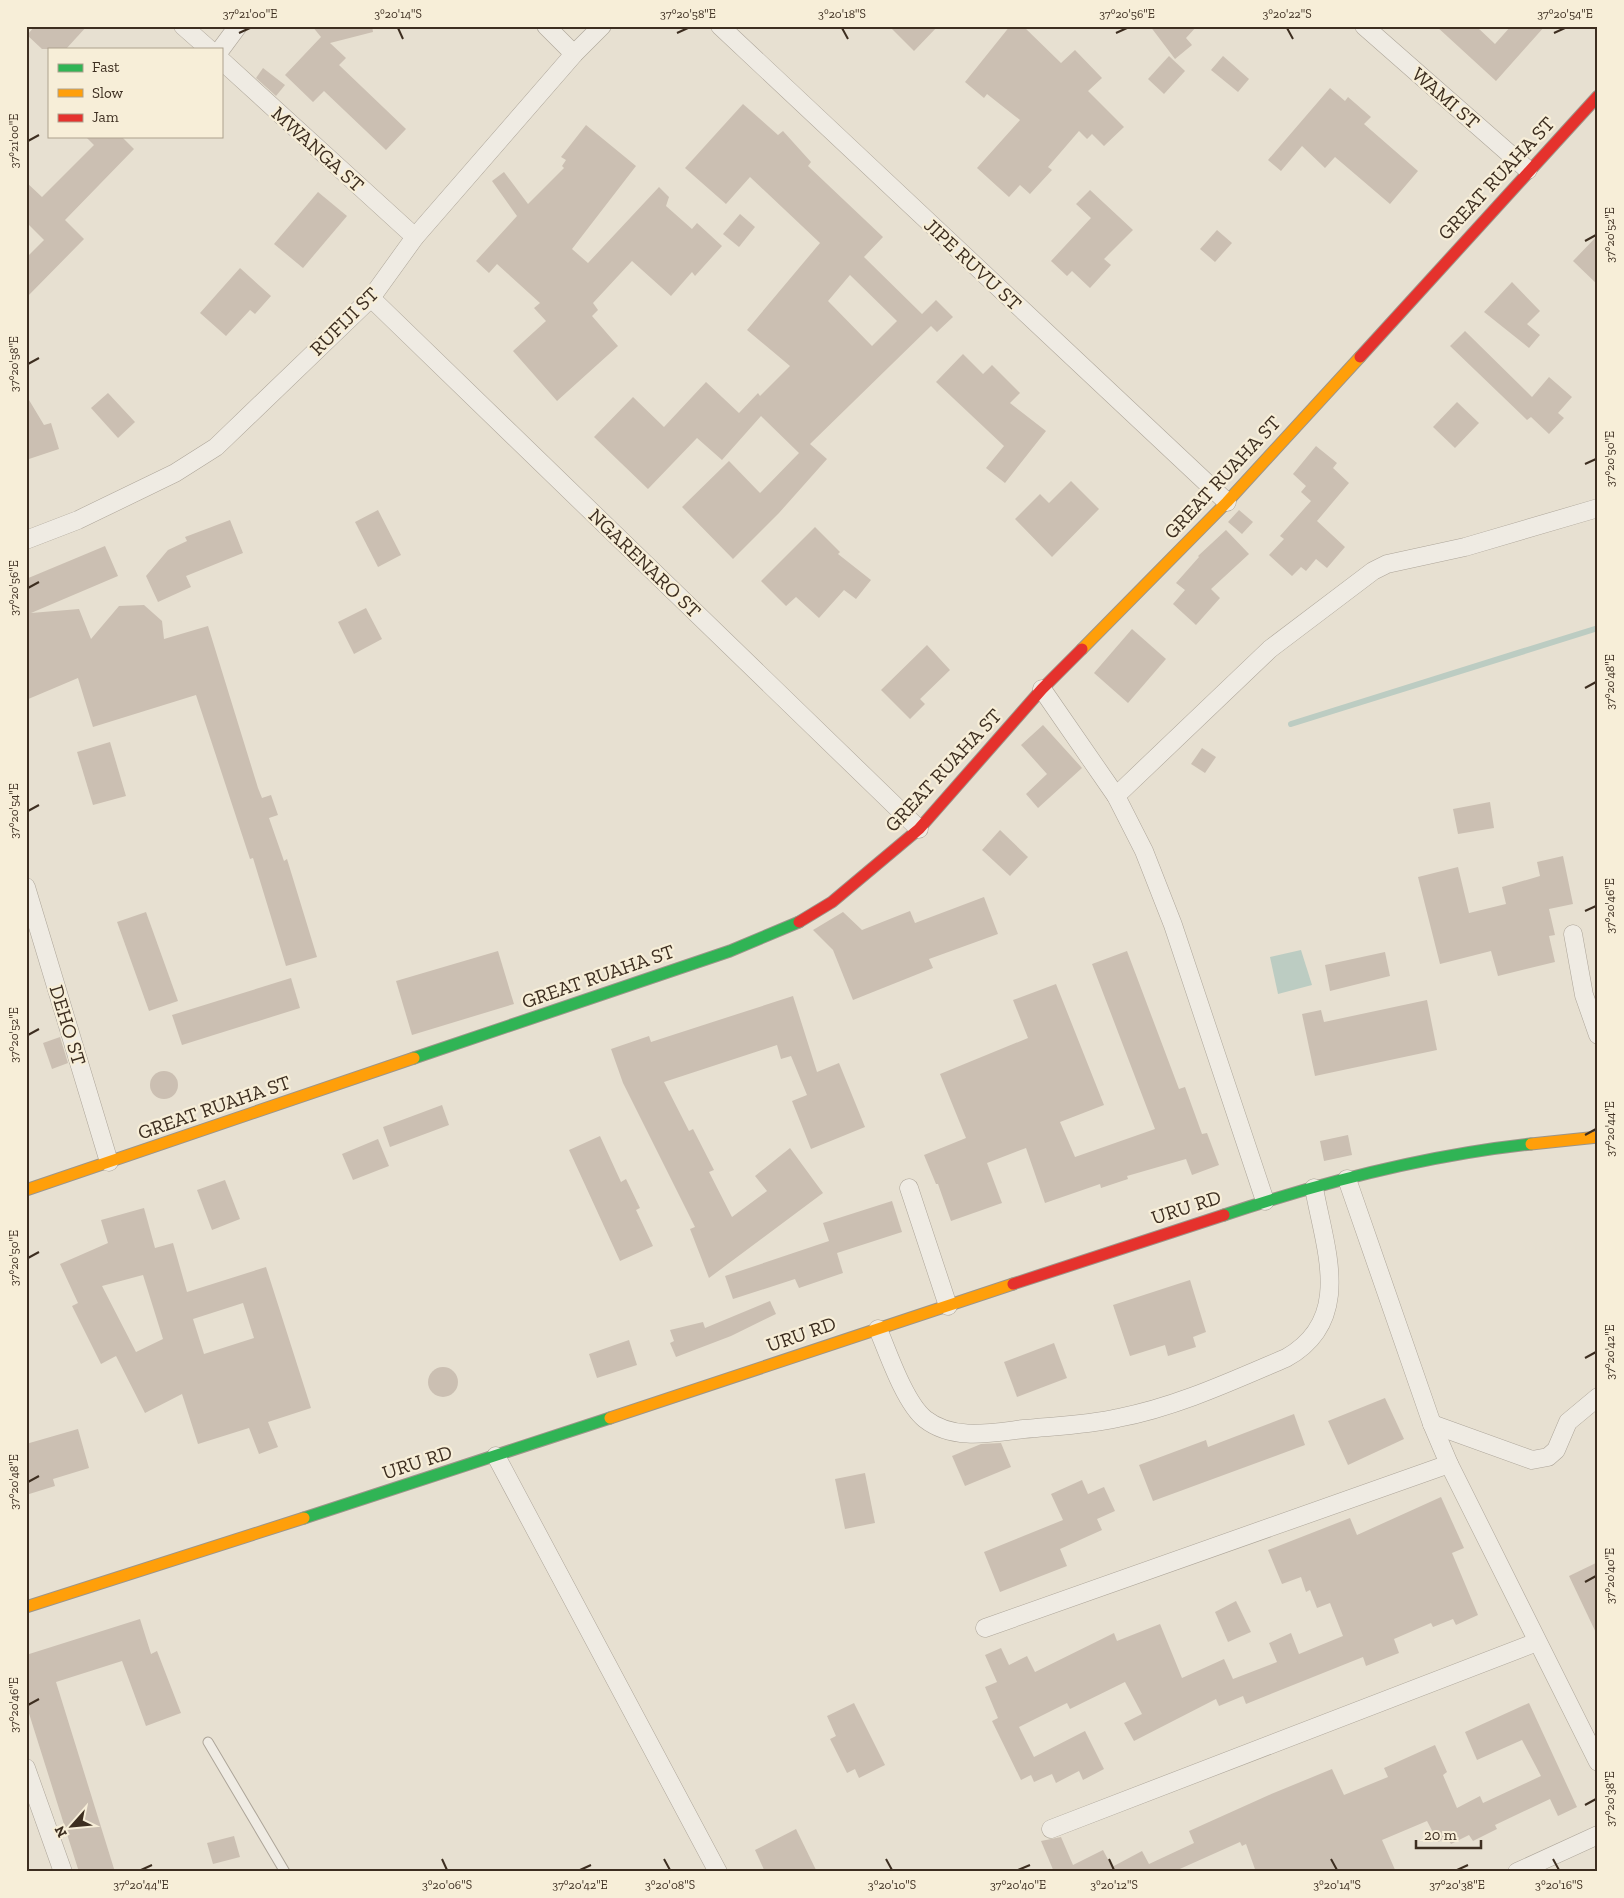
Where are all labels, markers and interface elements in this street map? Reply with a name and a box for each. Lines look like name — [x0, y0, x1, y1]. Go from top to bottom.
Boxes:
text: 37°21'00"E — [223, 7, 277, 21]
text: 3°20'14"S — [374, 7, 422, 21]
text: 37°20'58"E — [660, 7, 716, 21]
text: 3°20'18"S — [818, 7, 866, 21]
text: 37°20'56"E — [1099, 7, 1155, 21]
text: 3°20'22"S — [1262, 7, 1312, 21]
text: 37°20'54"E — [1537, 7, 1593, 21]
legend — [48, 48, 222, 138]
text: Fast — [92, 58, 120, 76]
street label: WAMI ST — [1407, 62, 1485, 134]
text: Slow — [92, 84, 124, 102]
street label: MWANGA ST — [267, 101, 369, 197]
text: Jam — [92, 108, 119, 126]
street label: GREAT RUAHA ST — [1433, 111, 1559, 245]
text: 37°21'00"E — [7, 114, 21, 168]
text: 37°20'52"E — [1603, 207, 1617, 263]
street label: JIPE RUVU ST — [919, 213, 1027, 315]
street label: RUFIJI ST — [305, 282, 383, 360]
text: 37°20'58"E — [7, 336, 21, 392]
street label: GREAT RUAHA ST — [1159, 410, 1285, 544]
text: 37°20'50"E — [1603, 431, 1617, 487]
street label: NGARENARO ST — [584, 503, 706, 623]
text: 37°20'56"E — [7, 560, 21, 616]
text: 37°20'48"E — [1603, 654, 1617, 710]
street label: GREAT RUAHA ST — [880, 703, 1006, 837]
text: 37°20'54"E — [7, 783, 21, 839]
text: 37°20'46"E — [1603, 878, 1617, 934]
street label: GREAT RUAHA ST — [519, 939, 677, 1013]
street label: DEHO ST — [44, 982, 92, 1068]
text: 37°20'52"E — [7, 1007, 21, 1063]
street label: GREAT RUAHA ST — [135, 1070, 293, 1144]
text: 37°20'44"E — [1603, 1101, 1617, 1157]
street label: URU RD — [1148, 1184, 1224, 1230]
text: 37°20'50"E — [7, 1230, 21, 1286]
street label: URU RD — [763, 1311, 839, 1357]
text: 37°20'42"E — [1603, 1324, 1617, 1380]
street label: URU RD — [379, 1439, 455, 1485]
text: 37°20'48"E — [7, 1454, 21, 1510]
text: 37°20'40"E — [1603, 1548, 1617, 1604]
text: 37°20'46"E — [7, 1677, 21, 1733]
text: 37°20'38"E — [1603, 1771, 1617, 1827]
north arrow — [48, 1800, 98, 1850]
scale bar — [1416, 1818, 1482, 1850]
text: N — [51, 1823, 71, 1840]
text: 20 m — [1424, 1826, 1457, 1844]
text: 37°20'44"E — [113, 1878, 169, 1892]
text: 3°20'06"S — [422, 1878, 472, 1892]
text: 37°20'42"E — [552, 1878, 608, 1892]
text: 3°20'08"S — [645, 1878, 695, 1892]
text: 3°20'10"S — [868, 1878, 916, 1892]
text: 37°20'40"E — [990, 1878, 1046, 1892]
text: 3°20'12"S — [1090, 1878, 1138, 1892]
text: 3°20'14"S — [1313, 1878, 1361, 1892]
text: 37°20'38"E — [1429, 1878, 1485, 1892]
text: 3°20'16"S — [1535, 1878, 1583, 1892]

